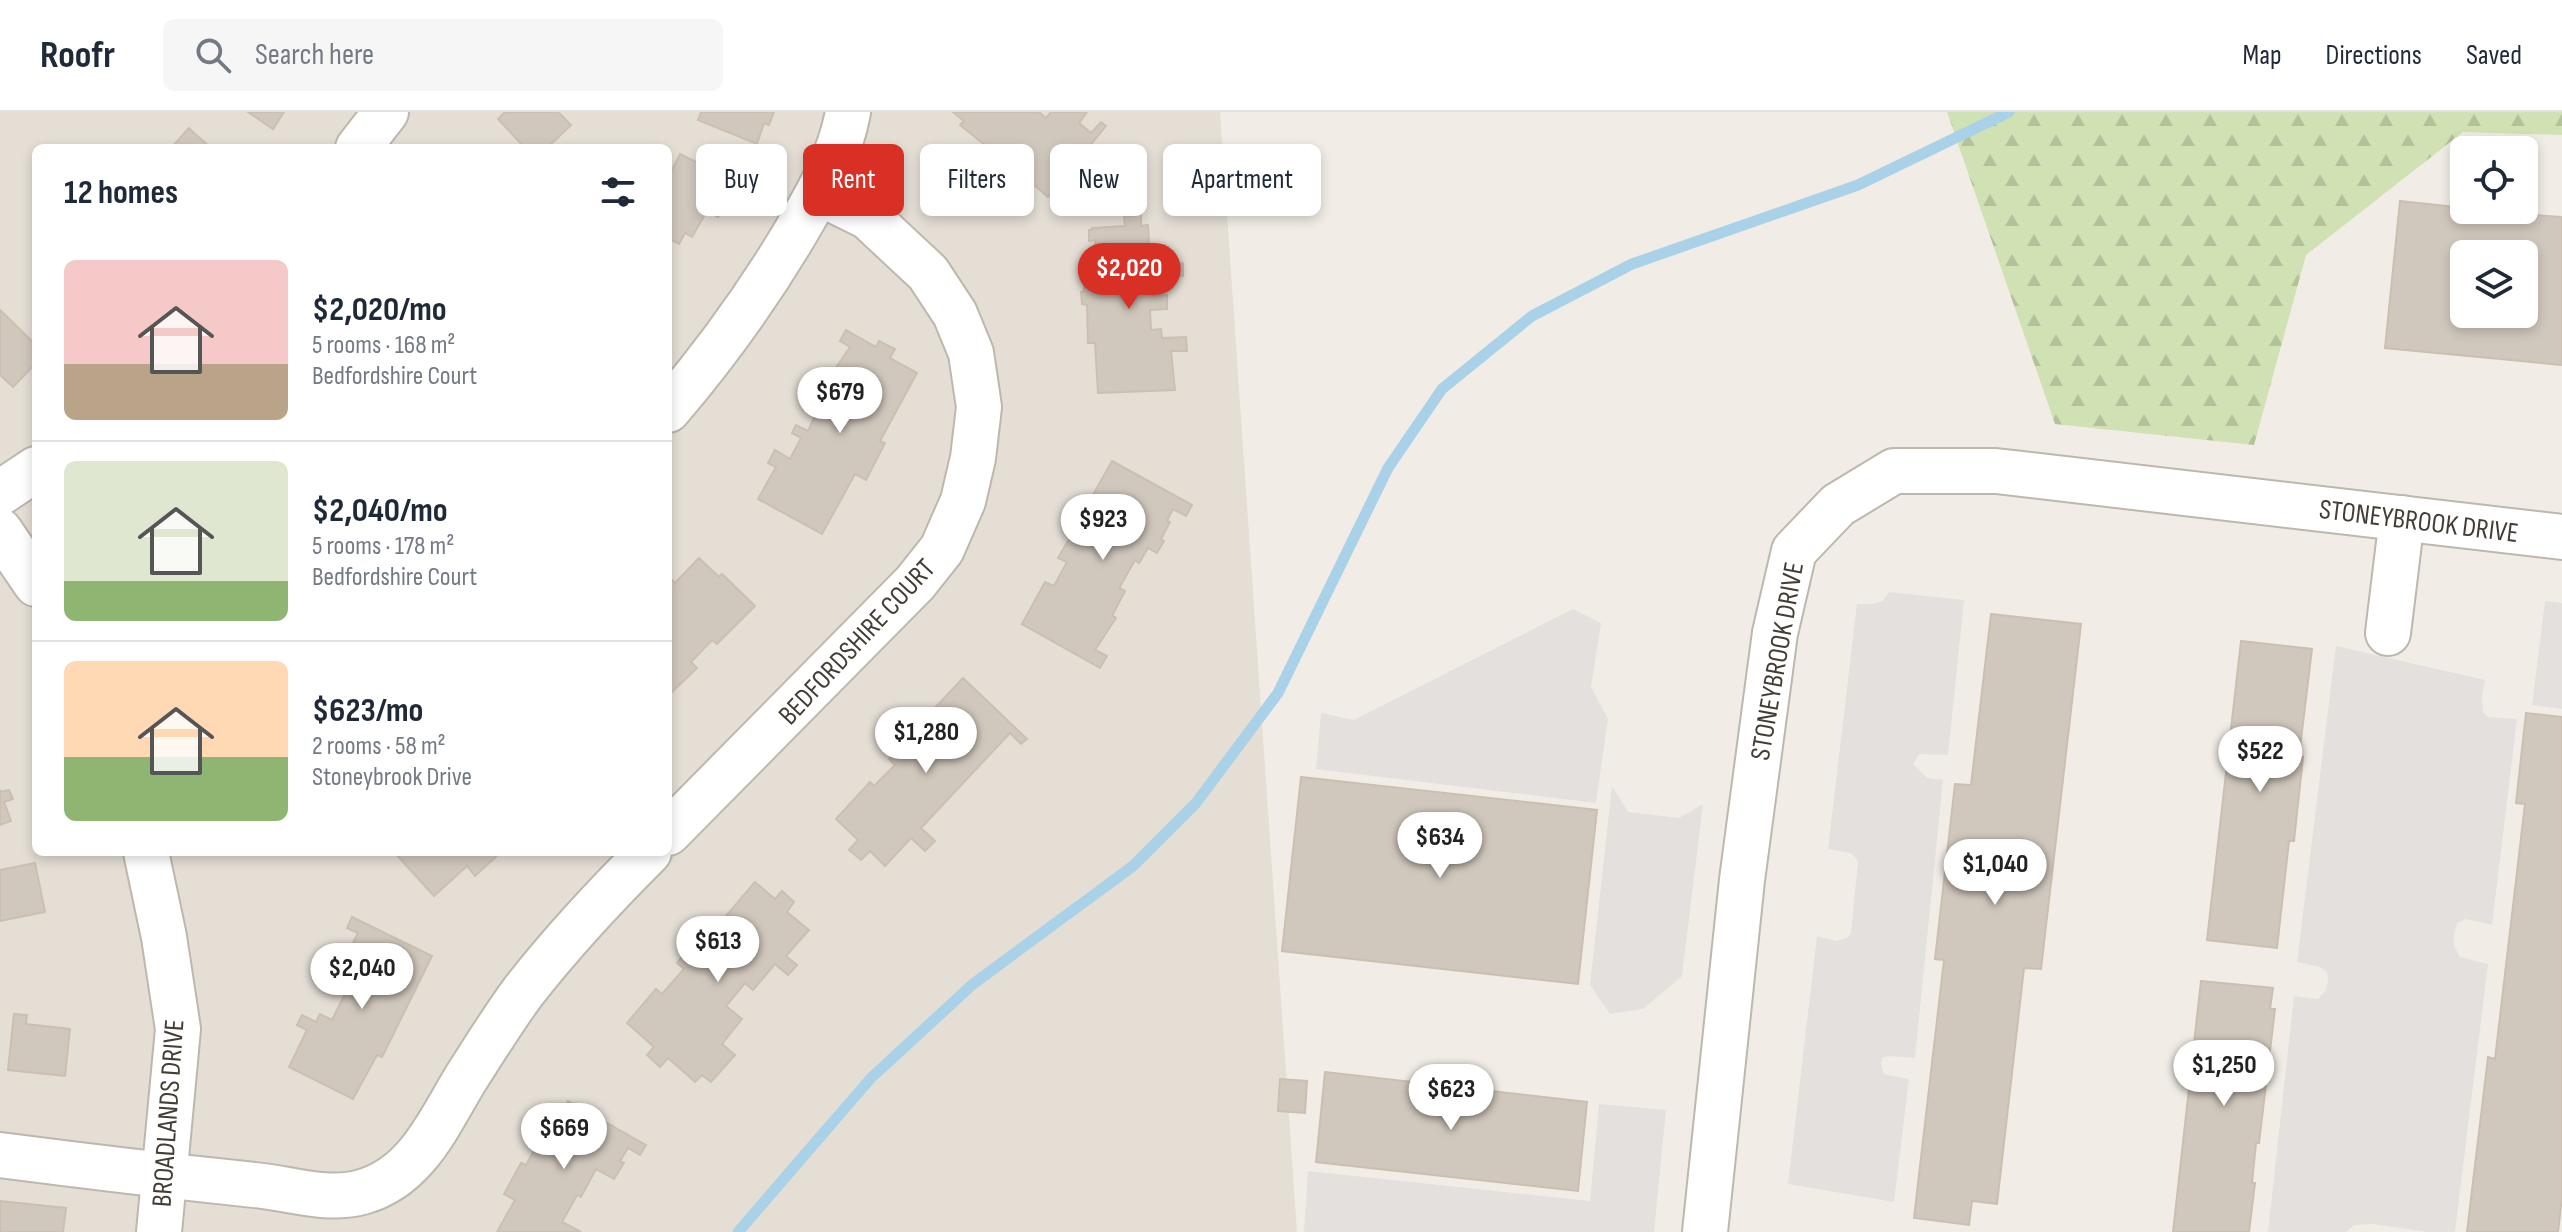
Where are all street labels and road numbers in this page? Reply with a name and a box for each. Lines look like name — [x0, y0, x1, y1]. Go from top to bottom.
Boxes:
street label: STONEYBROOK DRIVE — [2317, 493, 2520, 550]
street label: BEDFORDSHIRE COURT — [772, 552, 942, 732]
street label: STONEYBROOK DRIVE — [1744, 560, 1811, 763]
street label: BROADLANDS DRIVE — [145, 1018, 192, 1208]

